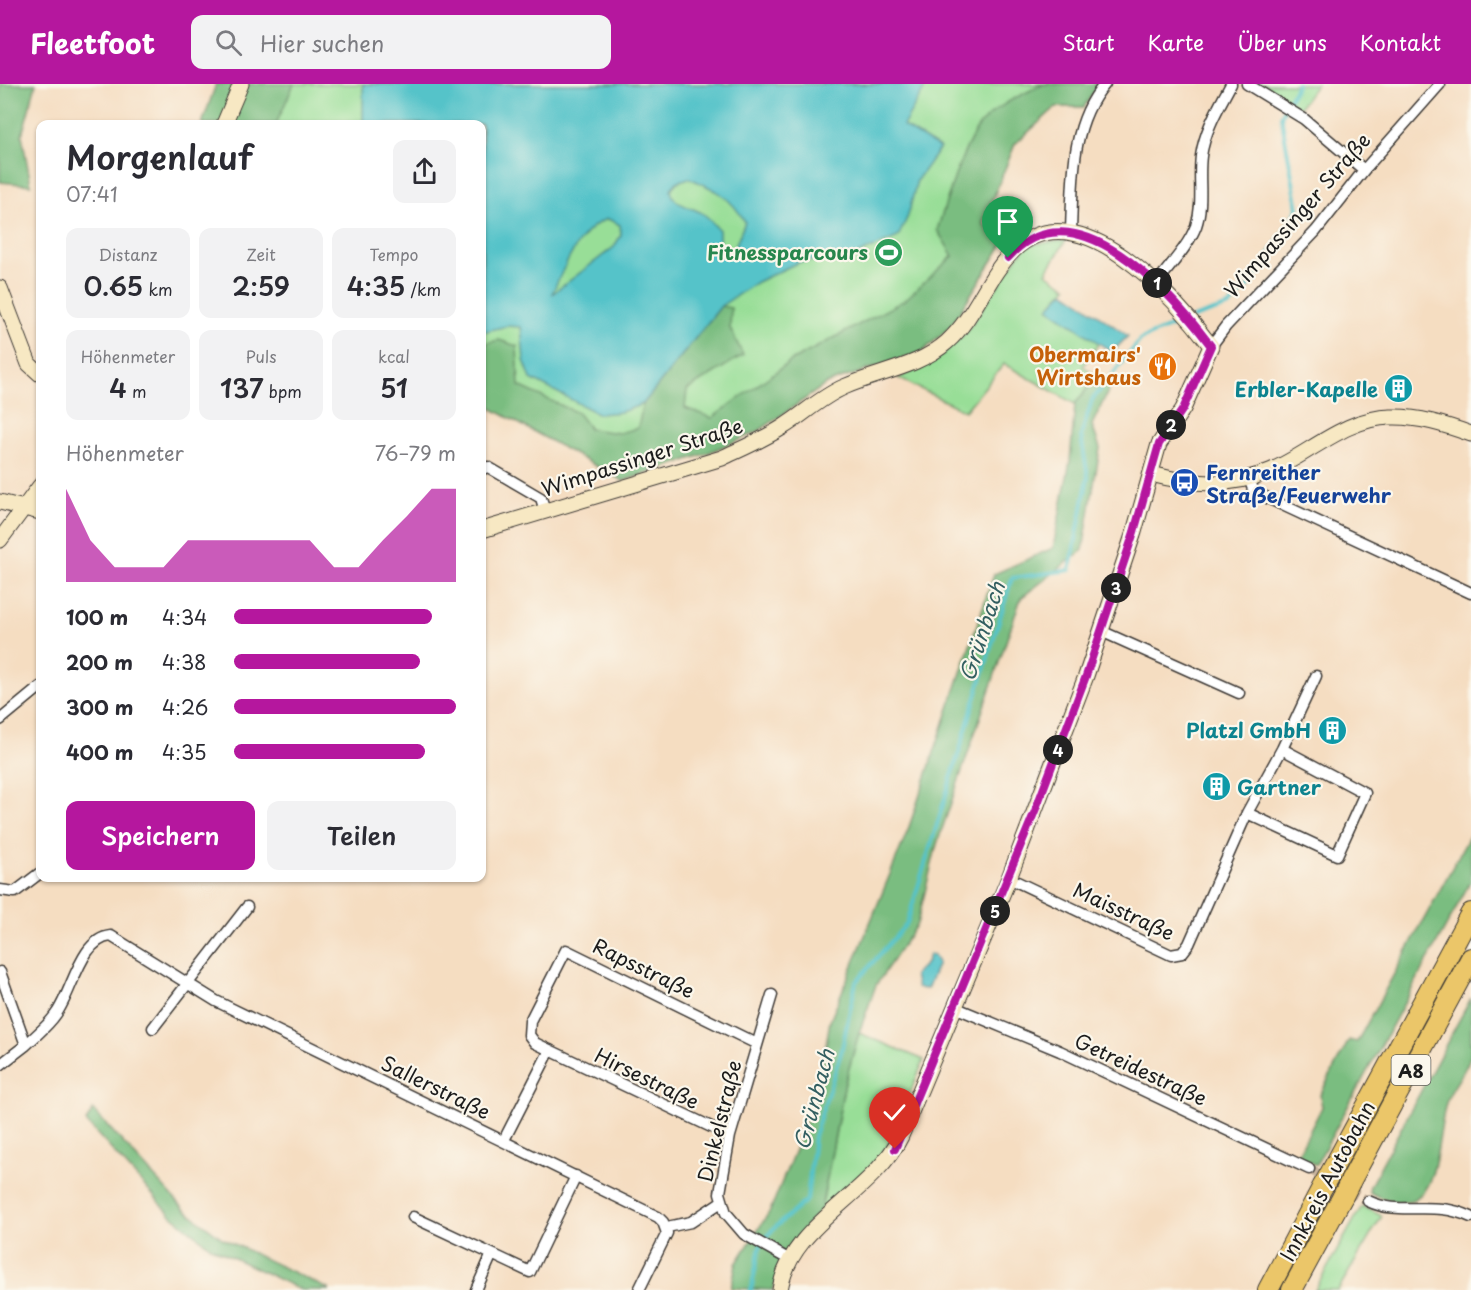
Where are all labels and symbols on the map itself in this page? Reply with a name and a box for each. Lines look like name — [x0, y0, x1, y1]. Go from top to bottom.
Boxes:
street label: Wimpassinger Straße — [1217, 126, 1377, 304]
pin — [982, 196, 1033, 258]
sports icon: Fitnessparcours — [873, 236, 905, 268]
place label: Fitnessparcours — [707, 237, 868, 267]
pin: 1 — [1142, 268, 1172, 298]
place label: Obermairs' Wirtshaus — [1029, 339, 1141, 392]
restaurant icon: Obermairs' Wirtshaus — [1146, 350, 1178, 382]
building icon: Erbler-Kapelle — [1383, 373, 1415, 405]
place label: Erbler-Kapelle — [1235, 374, 1378, 404]
street label: Wimpassinger Straße — [537, 410, 747, 504]
pin: 2 — [1156, 410, 1186, 440]
place label: Fernreither Straße/Feuerwehr — [1206, 457, 1392, 510]
bus stop icon: Fernreither Straße/Feuerwehr — [1169, 467, 1201, 499]
pin: 3 — [1101, 573, 1131, 603]
water label: Grünbach — [950, 577, 1012, 685]
building icon: Platzl GmbH — [1316, 714, 1348, 746]
place label: Platzl GmbH — [1186, 715, 1311, 745]
pin: 4 — [1043, 735, 1073, 765]
building icon: Gartner — [1200, 771, 1232, 803]
place label: Gartner — [1237, 772, 1322, 802]
street label: Maisstraße — [1068, 874, 1180, 948]
pin: 5 — [980, 896, 1010, 926]
street label: Rapsstraße — [588, 930, 700, 1006]
street label: Getreidestraße — [1070, 1025, 1212, 1113]
street label: Hirsestraße — [590, 1040, 704, 1116]
water label: Grünbach — [784, 1045, 842, 1153]
street label: Sallerstraße — [376, 1048, 496, 1126]
road number: A8 — [1392, 1055, 1430, 1085]
street label: Dinkelstraße — [689, 1057, 749, 1185]
pin — [869, 1087, 920, 1149]
street label: Innkreis Autobahn — [1272, 1095, 1382, 1267]

